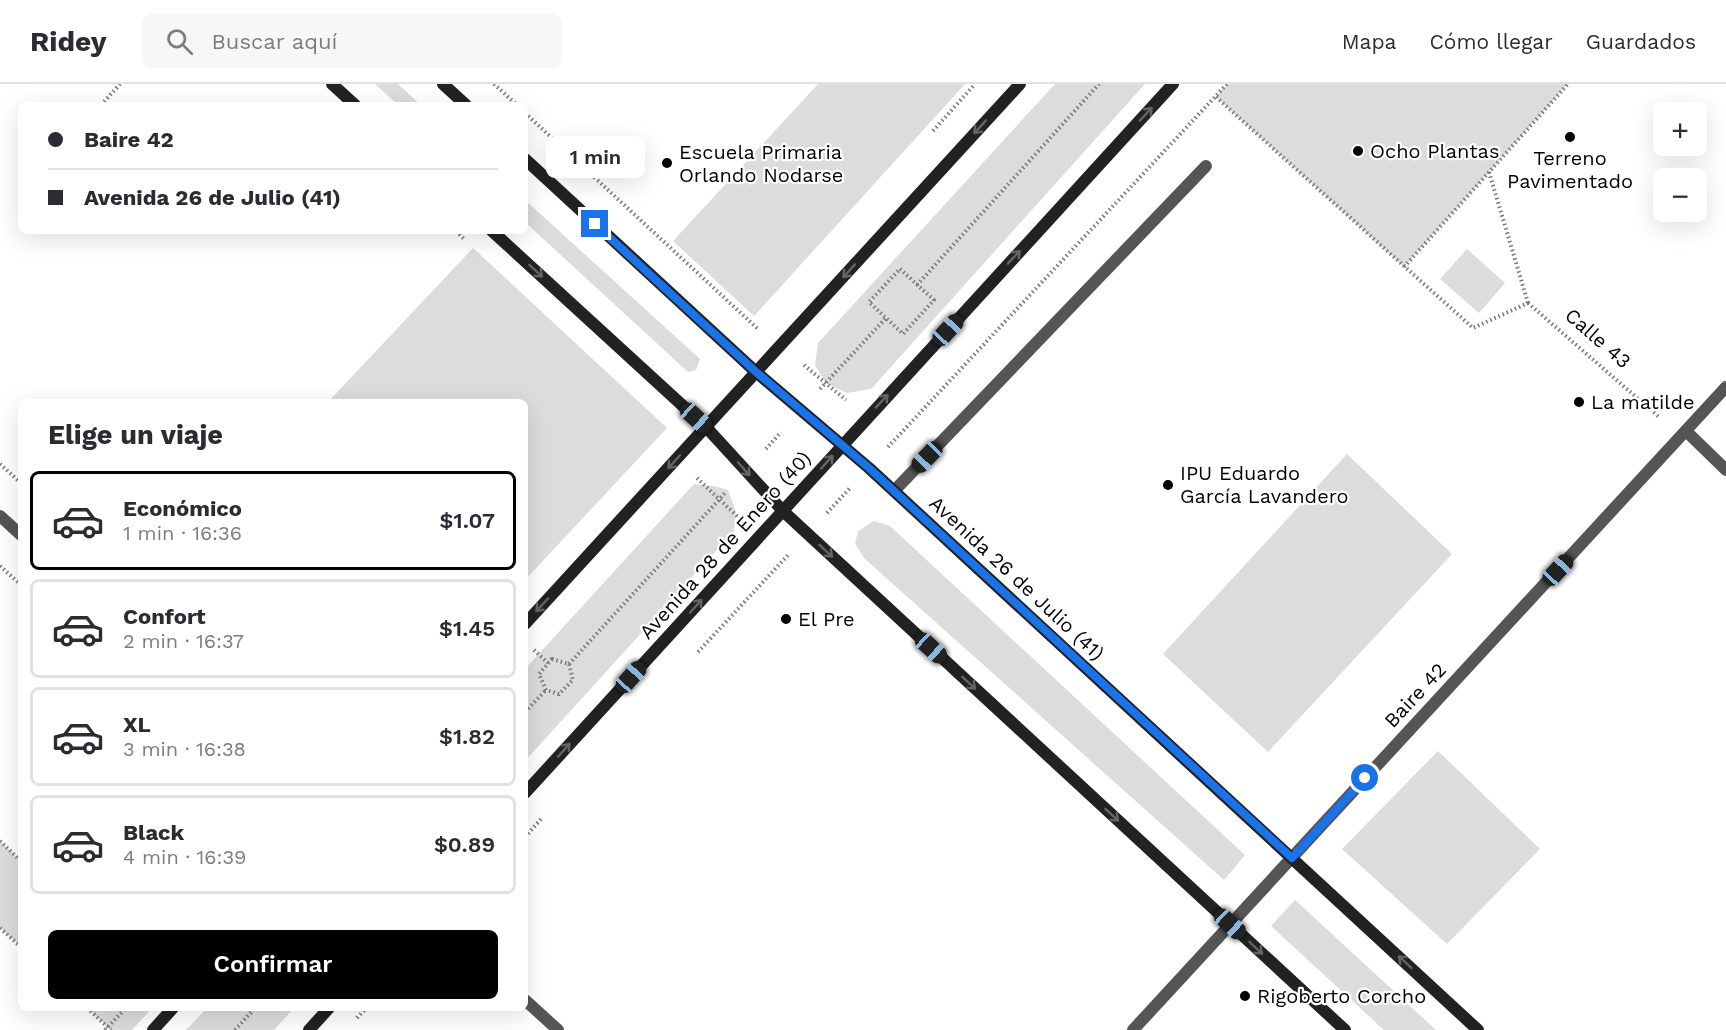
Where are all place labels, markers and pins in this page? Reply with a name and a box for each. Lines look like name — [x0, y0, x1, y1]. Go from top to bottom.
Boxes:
marker: Terreno Pavimentado — [1563, 130, 1577, 144]
place label: Ocho Plantas — [1370, 139, 1499, 163]
place label: Escuela Primaria Orlando Nodarse — [679, 140, 843, 187]
marker: Ocho Plantas — [1351, 144, 1365, 158]
place label: Terreno Pavimentado — [1507, 146, 1633, 193]
marker: Escuela Primaria Orlando Nodarse — [660, 156, 674, 170]
place label: La matilde — [1591, 390, 1695, 414]
marker: La matilde — [1572, 395, 1586, 409]
place label: IPU Eduardo García Lavandero — [1180, 461, 1349, 508]
marker: IPU Eduardo García Lavandero — [1161, 478, 1175, 492]
place label: El Pre — [798, 607, 855, 631]
marker: El Pre — [779, 612, 793, 626]
place label: Rigoberto Corcho — [1257, 984, 1426, 1008]
marker: Rigoberto Corcho — [1238, 989, 1252, 1003]

